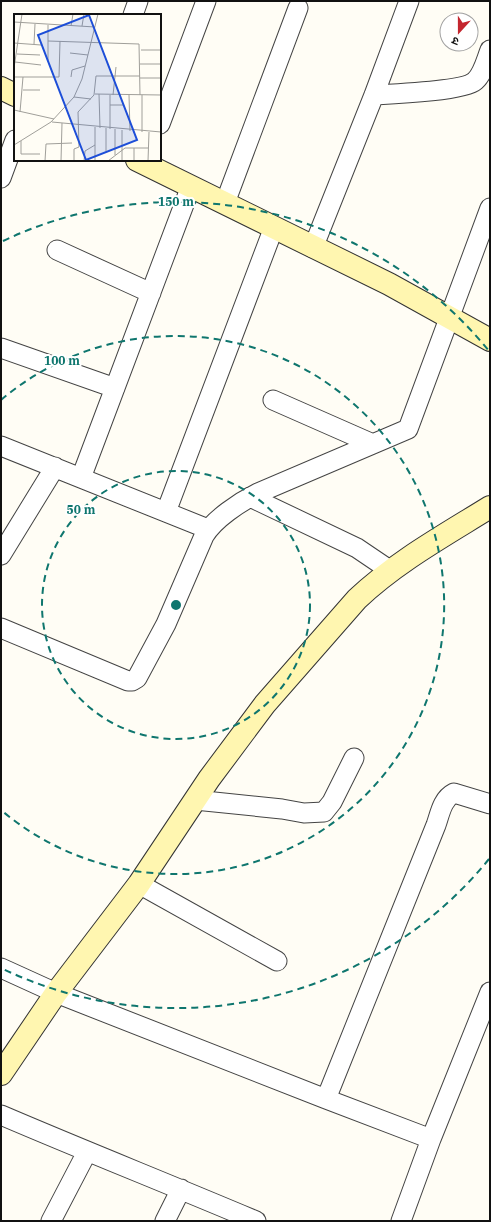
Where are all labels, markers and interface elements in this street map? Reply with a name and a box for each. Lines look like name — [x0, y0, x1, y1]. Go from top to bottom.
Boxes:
north arrow — [439, 12, 479, 52]
inset map — [14, 14, 161, 161]
text: उ — [449, 33, 461, 49]
text: 150 m — [158, 194, 194, 209]
text: 100 m — [44, 353, 80, 368]
text: 50 m — [67, 502, 96, 517]
centre of rings — [169, 598, 183, 612]

